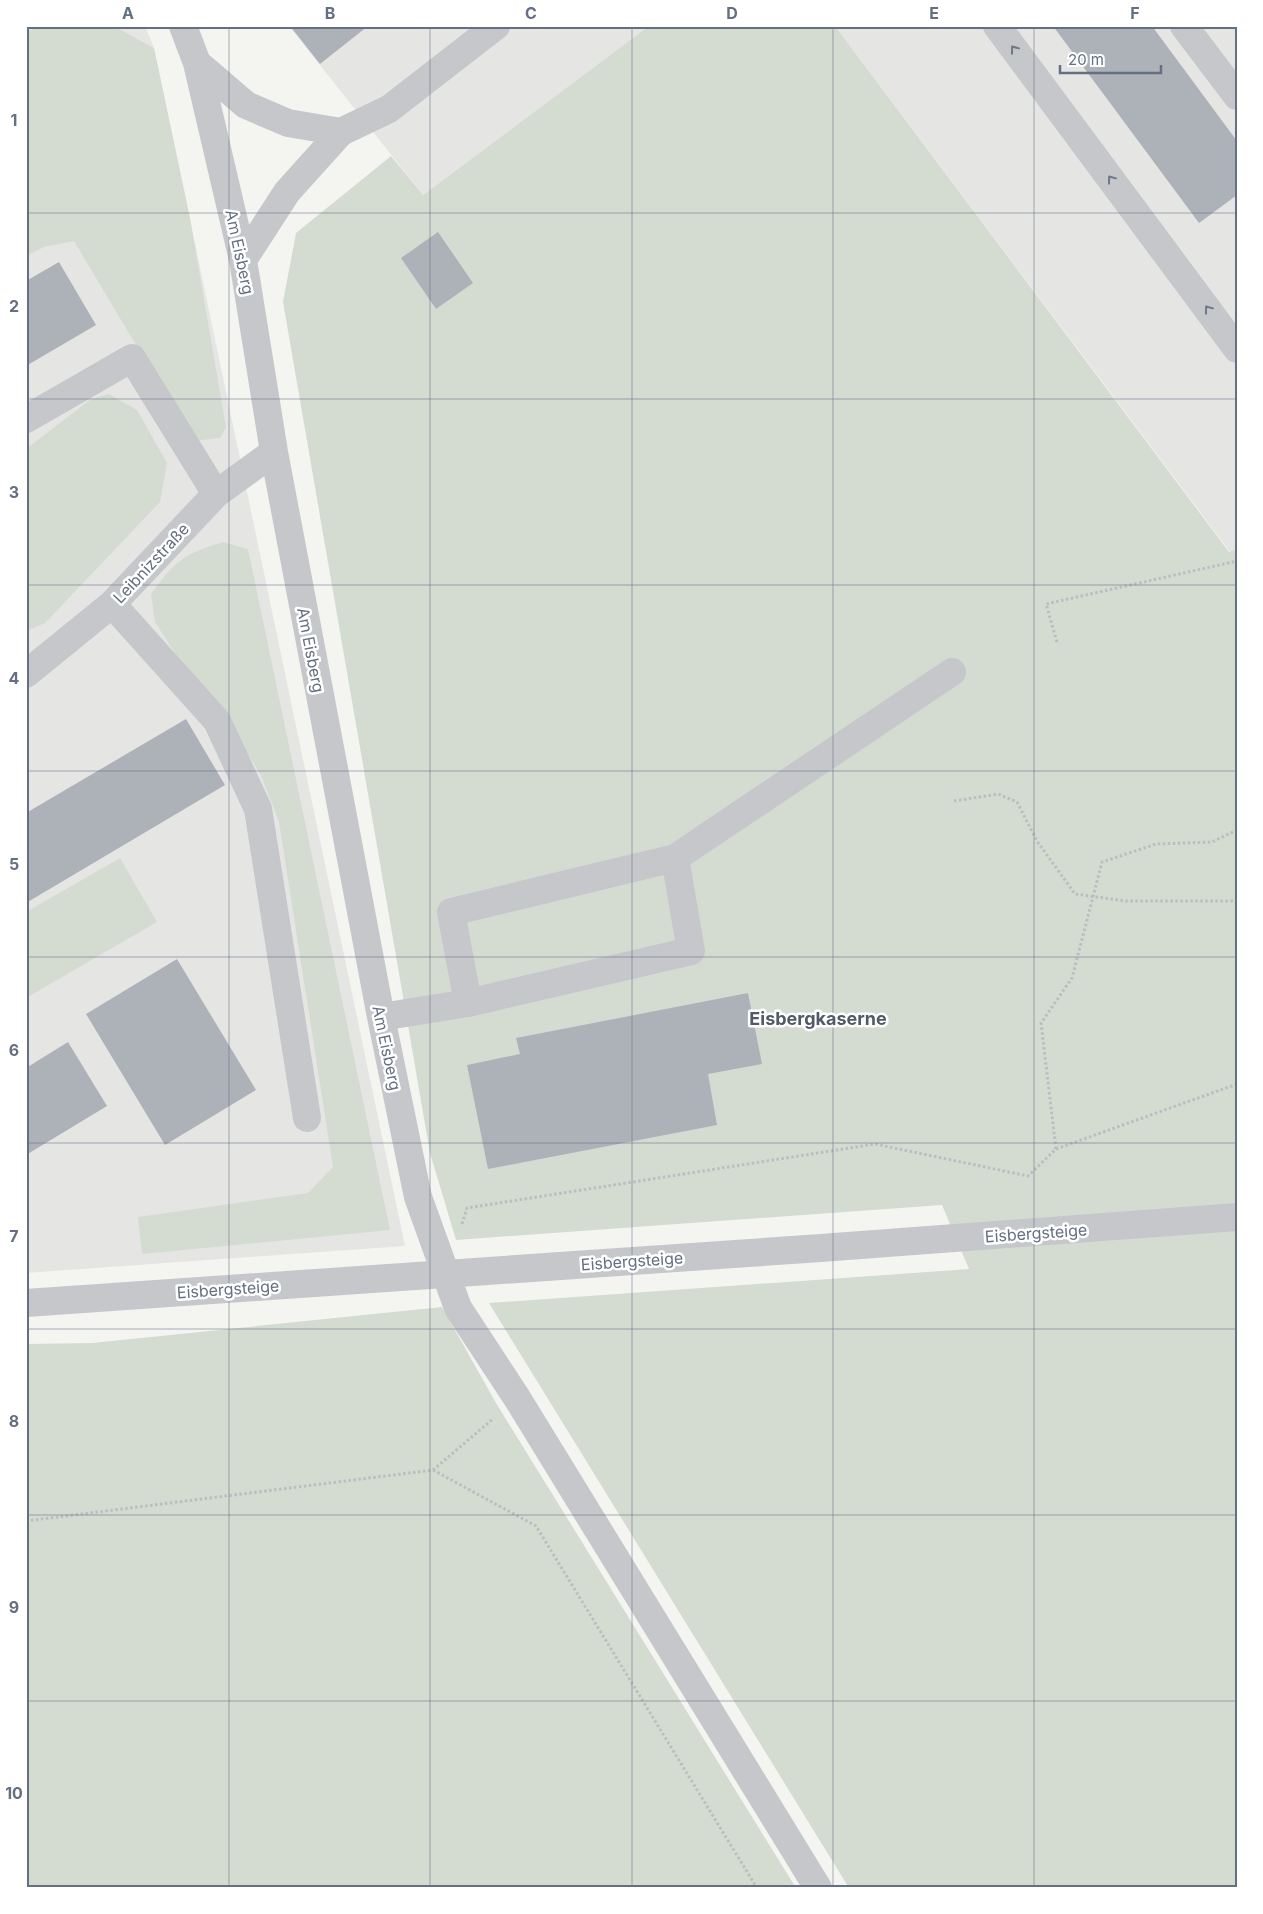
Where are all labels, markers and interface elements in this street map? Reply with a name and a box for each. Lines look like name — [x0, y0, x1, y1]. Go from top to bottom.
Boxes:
text: A — [122, 3, 134, 23]
text: B — [325, 3, 335, 23]
text: C — [525, 3, 537, 23]
text: D — [726, 3, 738, 23]
text: E — [929, 3, 939, 23]
text: F — [1130, 3, 1140, 23]
scale bar — [1060, 42, 1162, 74]
one-way arrow — [1011, 46, 1019, 55]
text: 20 m — [1068, 50, 1104, 69]
text: 1 — [11, 110, 17, 130]
one-way arrow — [1108, 176, 1116, 185]
street label: Am Eisberg — [221, 208, 259, 296]
text: 2 — [9, 296, 19, 316]
one-way arrow — [1205, 306, 1213, 315]
text: 3 — [9, 482, 19, 502]
street label: Leibnizstraße — [109, 519, 193, 607]
street label: Am Eisberg — [293, 606, 329, 694]
text: 4 — [9, 668, 20, 688]
text: 5 — [9, 854, 19, 874]
street label: Am Eisberg — [368, 1004, 406, 1092]
district label: Eisbergkaserne — [749, 1008, 887, 1029]
text: 6 — [9, 1040, 19, 1060]
street label: Eisbergsteige — [984, 1219, 1088, 1247]
text: 7 — [9, 1226, 19, 1246]
street label: Eisbergsteige — [580, 1247, 684, 1275]
street label: Eisbergsteige — [176, 1275, 280, 1303]
text: 8 — [9, 1411, 19, 1431]
text: 9 — [9, 1597, 19, 1617]
text: 10 — [5, 1783, 23, 1803]

